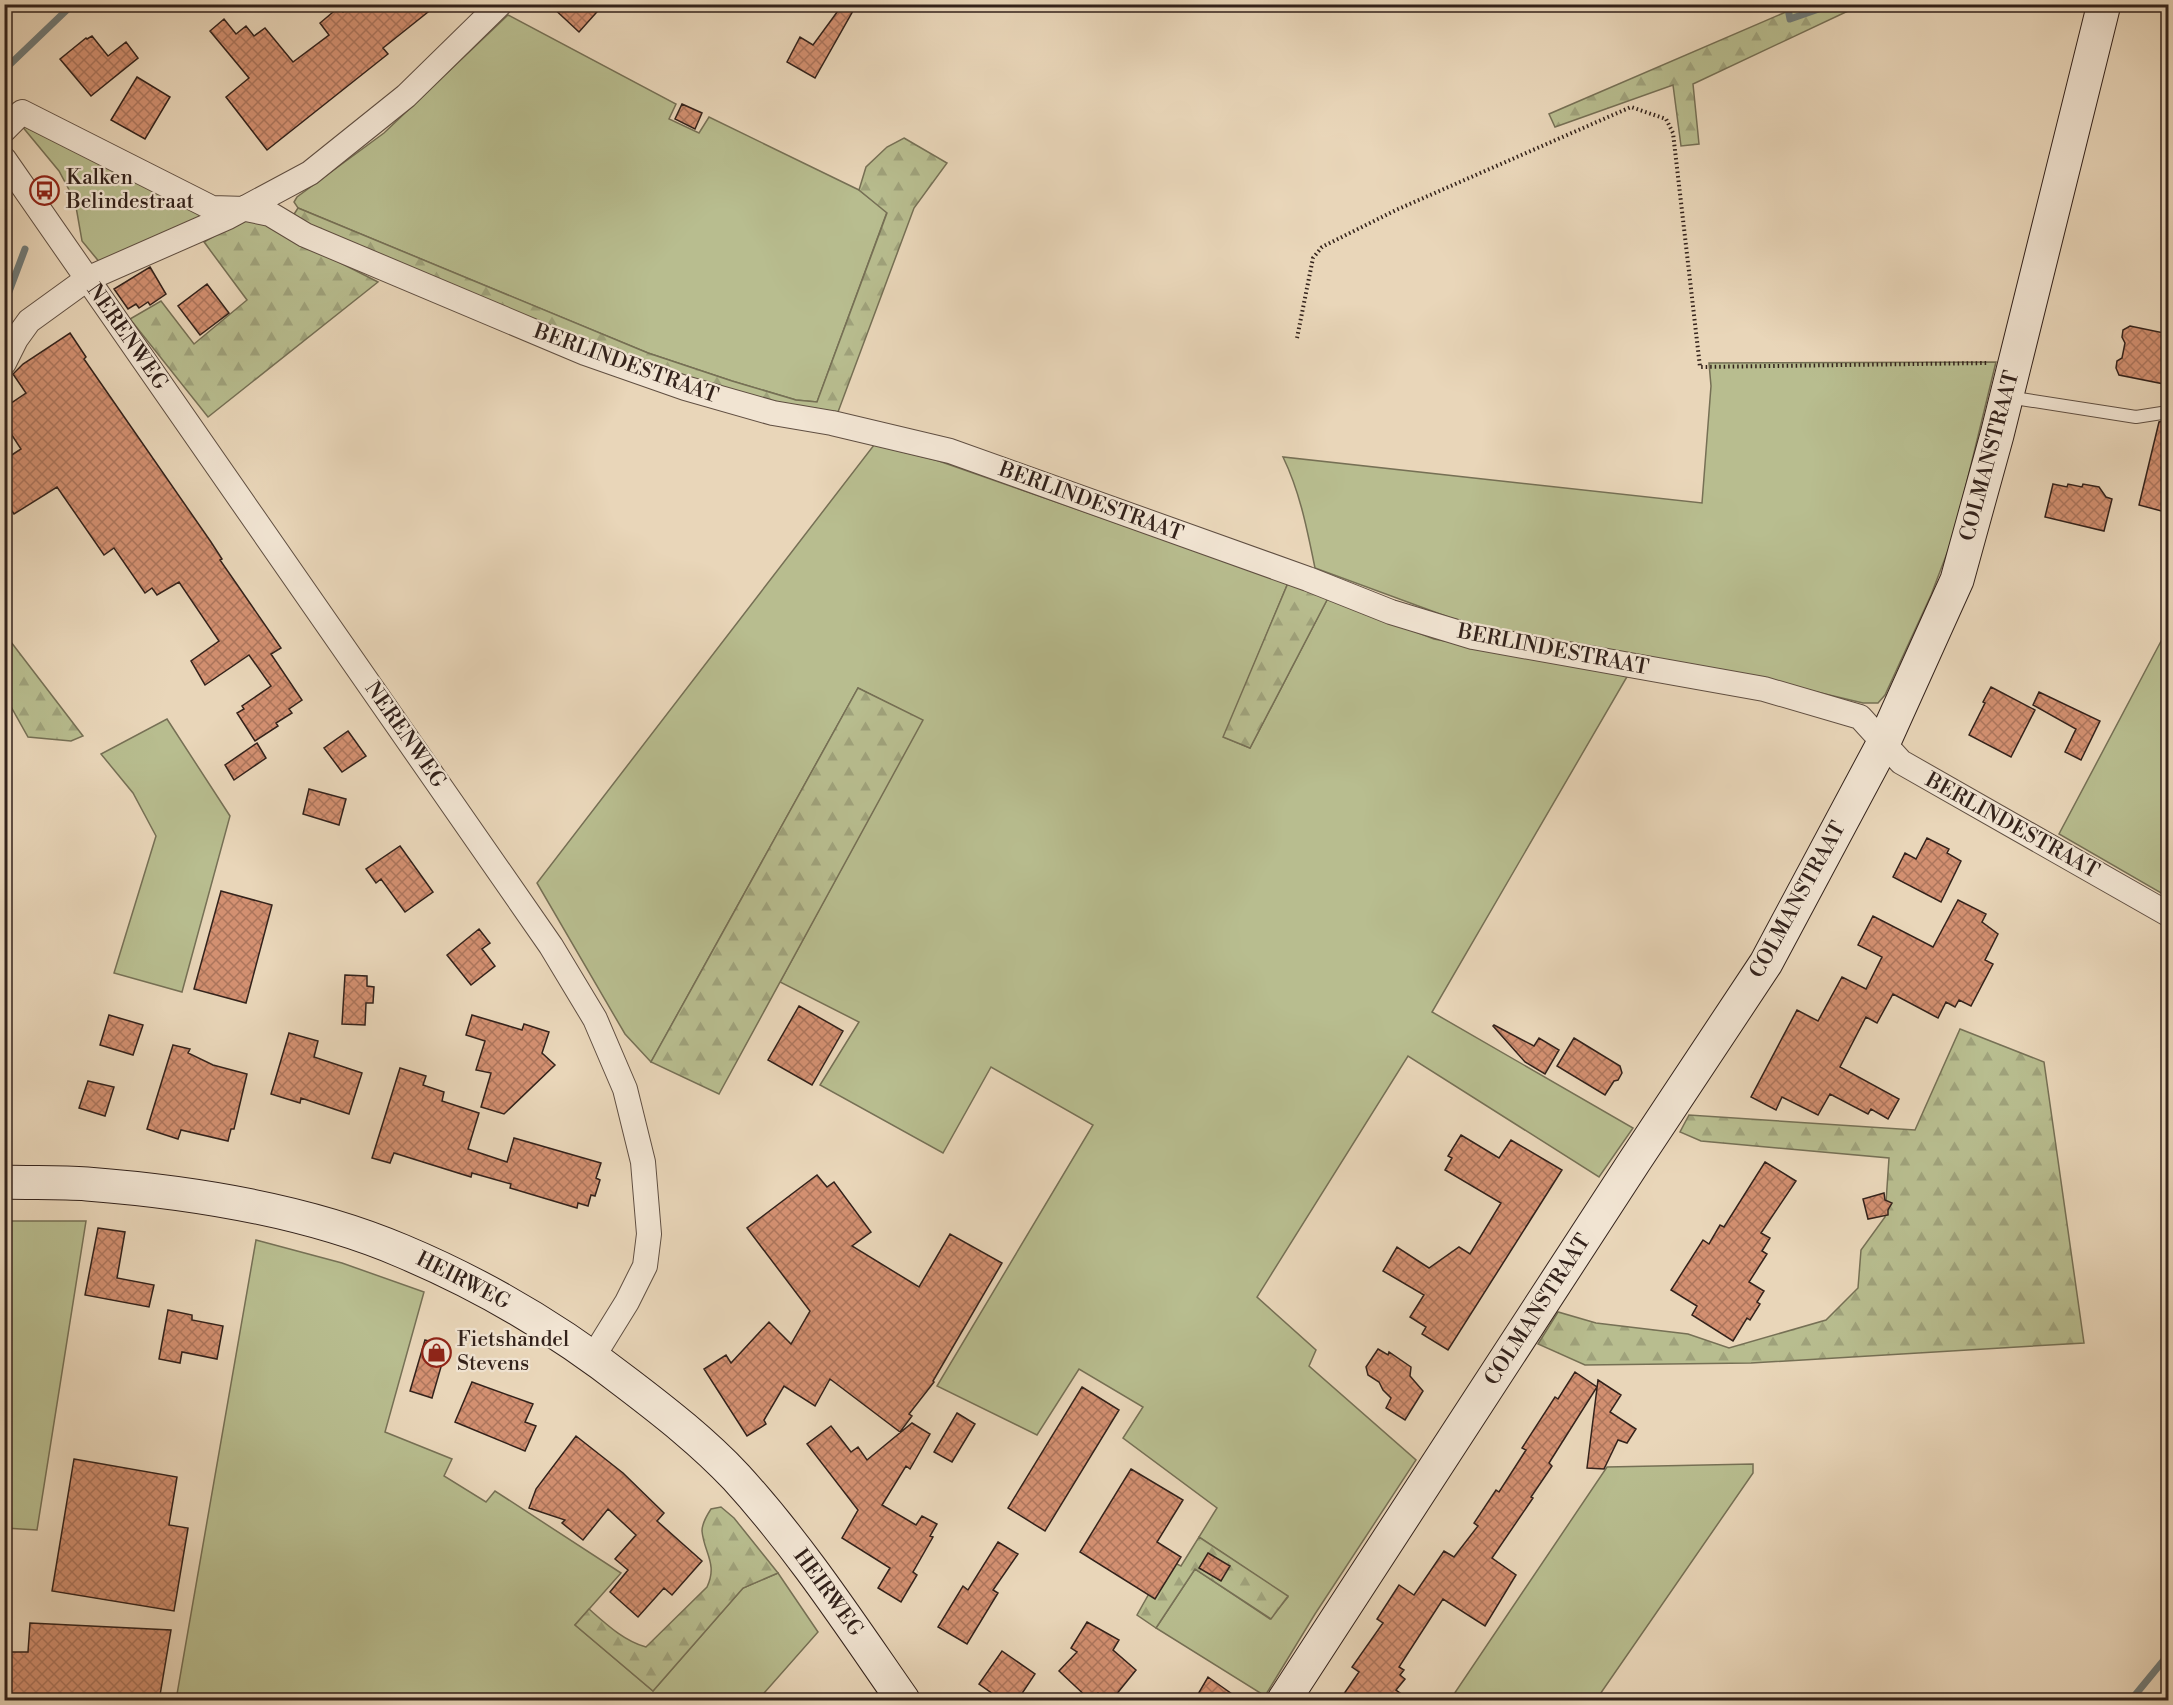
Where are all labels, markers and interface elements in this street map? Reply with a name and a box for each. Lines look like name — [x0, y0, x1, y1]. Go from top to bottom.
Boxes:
place label: Kalken Belindestraat — [65, 165, 195, 215]
bus stop icon: Kalken Belindestraat — [29, 174, 61, 206]
street label: NERENWEG — [81, 279, 173, 396]
street label: BERLINDESTRAAT — [529, 318, 722, 410]
street label: COLMANSTRAAT — [1955, 368, 2025, 544]
street label: BERLINDESTRAAT — [994, 456, 1187, 548]
street label: BERLINDESTRAAT — [1454, 619, 1651, 681]
street label: NERENWEG — [359, 677, 451, 794]
street label: BERLINDESTRAAT — [1920, 767, 2103, 885]
street label: COLMANSTRAAT — [1744, 817, 1852, 983]
street label: COLMANSTRAAT — [1479, 1229, 1597, 1391]
street label: HEIRWEG — [412, 1246, 515, 1316]
place label: Fietshandel Stevens — [457, 1327, 569, 1377]
shop icon: Fietshandel Stevens — [420, 1336, 452, 1368]
street label: HEIRWEG — [787, 1544, 869, 1642]

